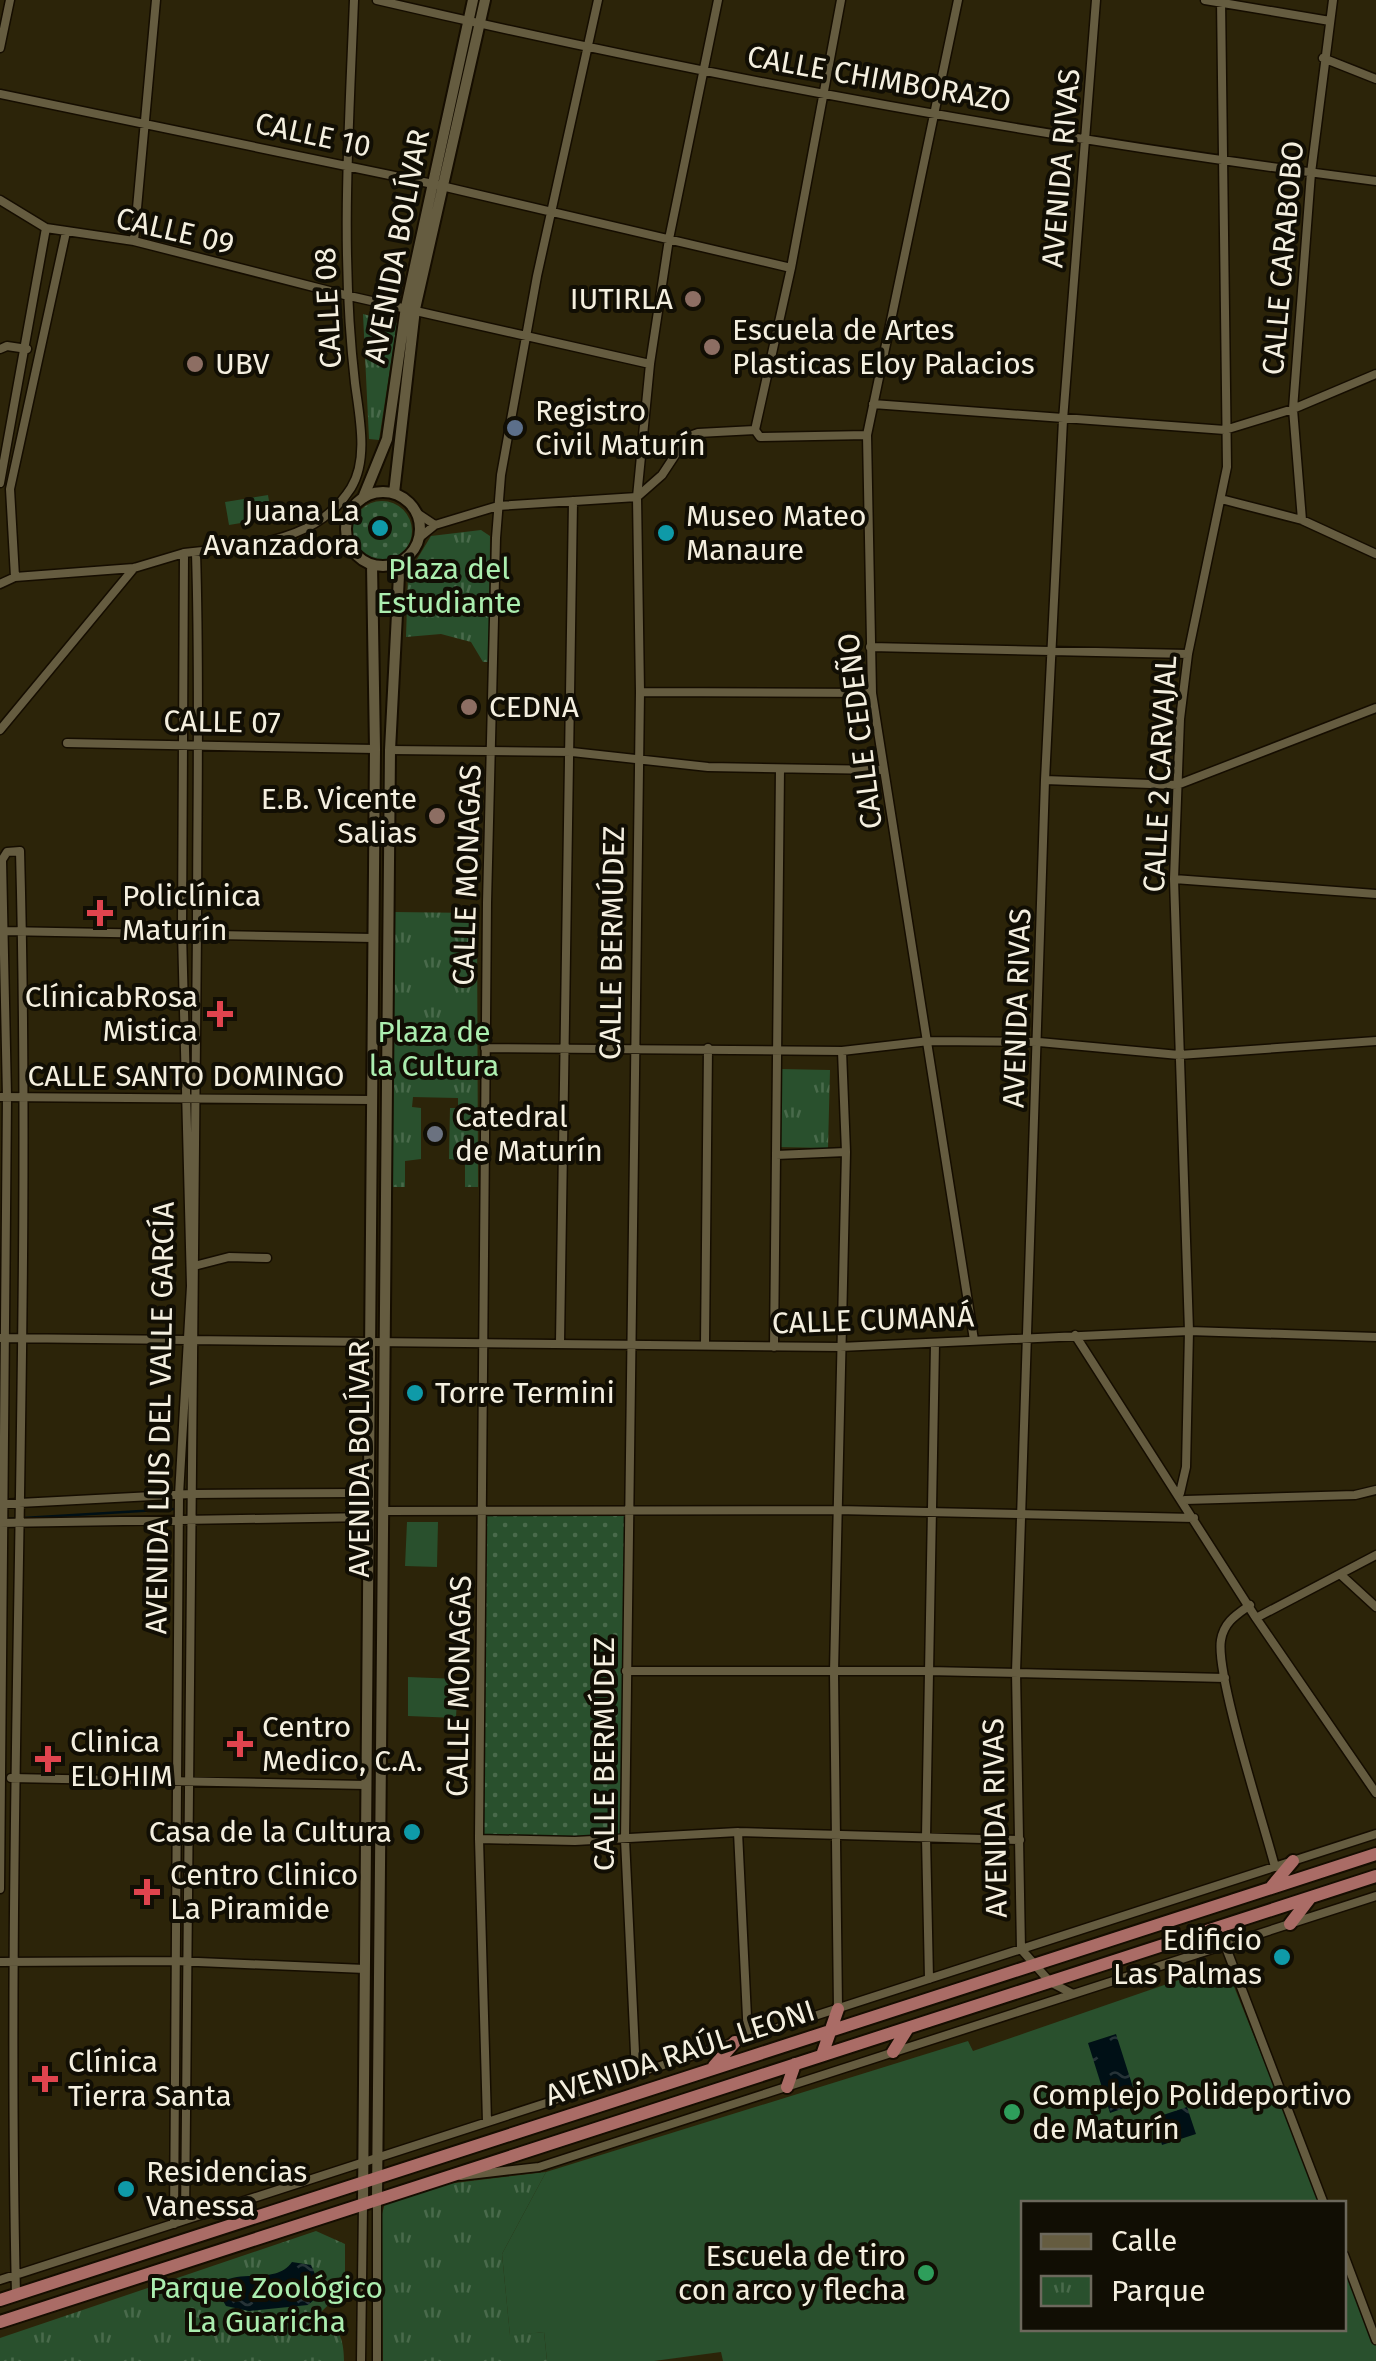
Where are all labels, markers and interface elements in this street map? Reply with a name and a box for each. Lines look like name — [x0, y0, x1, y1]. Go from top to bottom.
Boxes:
street label: CALLE CHIMBORAZO — [744, 38, 1014, 120]
street label: AVENIDA RIVAS — [1034, 67, 1088, 269]
street label: CALLE 10 — [252, 105, 374, 165]
street label: AVENIDA BOLÍVAR — [357, 126, 437, 366]
street label: CALLE CARABOBO — [1255, 139, 1311, 377]
street label: CALLE 09 — [112, 200, 238, 262]
street label: CALLE 08 — [307, 247, 349, 369]
place label: IUTIRLA — [570, 281, 674, 317]
marker: IUTIRLA — [682, 288, 704, 310]
place label: Escuela de Artes Plasticas Eloy Palacios — [732, 312, 1035, 382]
marker: Escuela de Artes Plasticas Eloy Palacios — [701, 336, 723, 358]
place label: UBV — [215, 346, 270, 382]
marker: UBV — [184, 353, 206, 375]
place label: Registro Civil Maturín — [535, 393, 706, 463]
marker: Registro Civil Maturín — [504, 417, 526, 439]
place label: Juana La Avanzadora — [203, 493, 360, 563]
place label: Museo Mateo Manaure — [686, 498, 867, 568]
marker: Juana La Avanzadora — [369, 517, 391, 539]
marker: Museo Mateo Manaure — [655, 522, 677, 544]
park label: Plaza del Estudiante — [376, 551, 522, 621]
street label: CALLE CEDEÑO — [830, 631, 890, 831]
street label: CALLE 2 CARVAJAL — [1136, 655, 1184, 893]
place label: CEDNA — [489, 689, 580, 725]
marker: CEDNA — [458, 696, 480, 718]
street label: CALLE 07 — [163, 703, 281, 741]
street label: CALLE MONAGAS — [445, 764, 489, 986]
place label: E.B. Vicente Salias — [261, 781, 417, 851]
marker: E.B. Vicente Salias — [426, 805, 448, 827]
street label: CALLE BERMÚDEZ — [592, 826, 632, 1060]
place label: Policlínica Maturín — [122, 878, 261, 948]
marker: Policlínica Maturín — [87, 900, 113, 926]
street label: AVENIDA RIVAS — [996, 908, 1038, 1108]
place label: ClínicabRosa Mistica — [25, 979, 198, 1049]
marker: ClínicabRosa Mistica — [207, 1001, 233, 1027]
park label: Plaza de la Cultura — [369, 1014, 499, 1084]
street label: CALLE SANTO DOMINGO — [27, 1058, 345, 1094]
place label: Catedral de Maturín — [455, 1099, 603, 1169]
marker: Catedral de Maturín — [424, 1123, 446, 1145]
street label: AVENIDA LUIS DEL VALLE GARCÍA — [138, 1201, 182, 1635]
street label: CALLE CUMANÁ — [771, 1298, 976, 1342]
street label: AVENIDA BOLÍVAR — [341, 1340, 377, 1578]
place label: Torre Termini — [435, 1375, 615, 1411]
marker: Torre Termini — [404, 1382, 426, 1404]
street label: CALLE MONAGAS — [439, 1575, 479, 1797]
street label: CALLE BERMÚDEZ — [586, 1637, 622, 1871]
place label: Centro Medico, C.A. — [262, 1709, 423, 1779]
street label: AVENIDA RIVAS — [975, 1718, 1015, 1918]
place label: Clinica ELOHIM — [70, 1724, 173, 1794]
marker: Centro Medico, C.A. — [227, 1731, 253, 1757]
marker: Clinica ELOHIM — [35, 1746, 61, 1772]
place label: Casa de la Cultura — [149, 1814, 392, 1850]
marker: Casa de la Cultura — [401, 1821, 423, 1843]
place label: Centro Clinico La Piramide — [170, 1857, 358, 1927]
marker: Centro Clinico La Piramide — [134, 1879, 160, 1905]
place label: Edificio Las Palmas — [1113, 1922, 1262, 1992]
marker: Edificio Las Palmas — [1271, 1946, 1293, 1968]
street label: AVENIDA RAÚL LEONI — [541, 1992, 819, 2114]
place label: Clínica Tierra Santa — [68, 2044, 232, 2114]
marker: Clínica Tierra Santa — [32, 2066, 58, 2092]
place label: Complejo Polideportivo de Maturín — [1032, 2077, 1352, 2147]
marker: Complejo Polideportivo de Maturín — [1001, 2101, 1023, 2123]
place label: Residencias Vanessa — [146, 2154, 307, 2224]
marker: Residencias Vanessa — [115, 2178, 137, 2200]
legend — [1021, 2201, 1346, 2331]
text: Calle — [1111, 2223, 1177, 2259]
place label: Escuela de tiro con arco y flecha — [678, 2238, 906, 2308]
marker: Escuela de tiro con arco y flecha — [915, 2262, 937, 2284]
park label: Parque Zoológico La Guaricha — [149, 2270, 383, 2340]
text: Parque — [1111, 2273, 1206, 2309]

